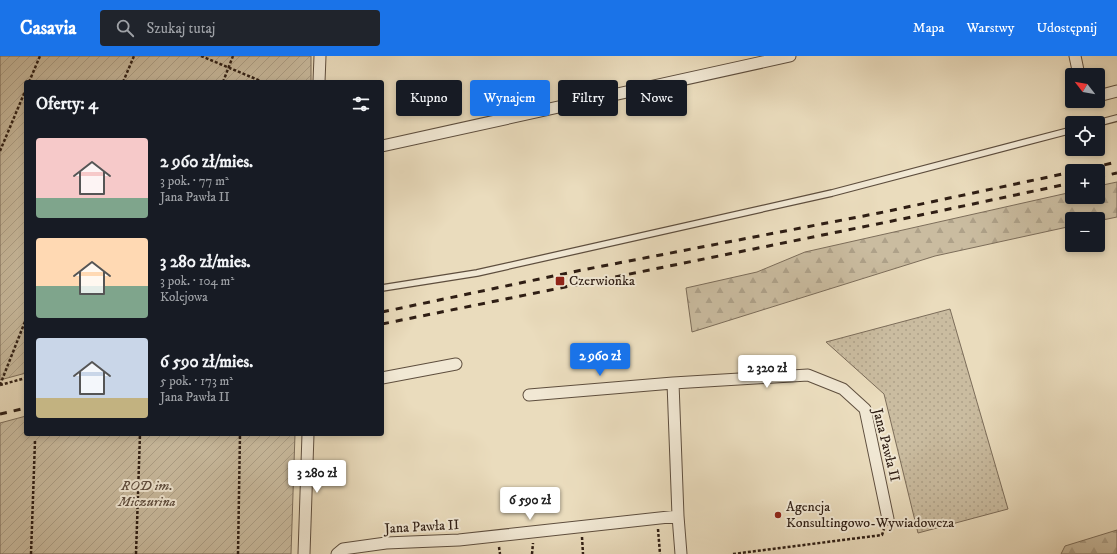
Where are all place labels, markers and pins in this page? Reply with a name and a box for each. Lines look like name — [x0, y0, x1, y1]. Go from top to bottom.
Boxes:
place label: Czerwionka — [569, 272, 635, 290]
marker: Czerwionka — [554, 275, 566, 287]
pin: 2 960 zł — [559, 343, 641, 377]
pin: 2 320 zł — [726, 355, 808, 389]
pin: 3 280 zł — [276, 460, 358, 494]
pin: 6 590 zł — [489, 487, 571, 521]
place label: Agencja Konsultingowo-Wywiadowcza — [786, 498, 954, 532]
marker: Agencja Konsultingowo-Wywiadowcza — [773, 510, 783, 520]

